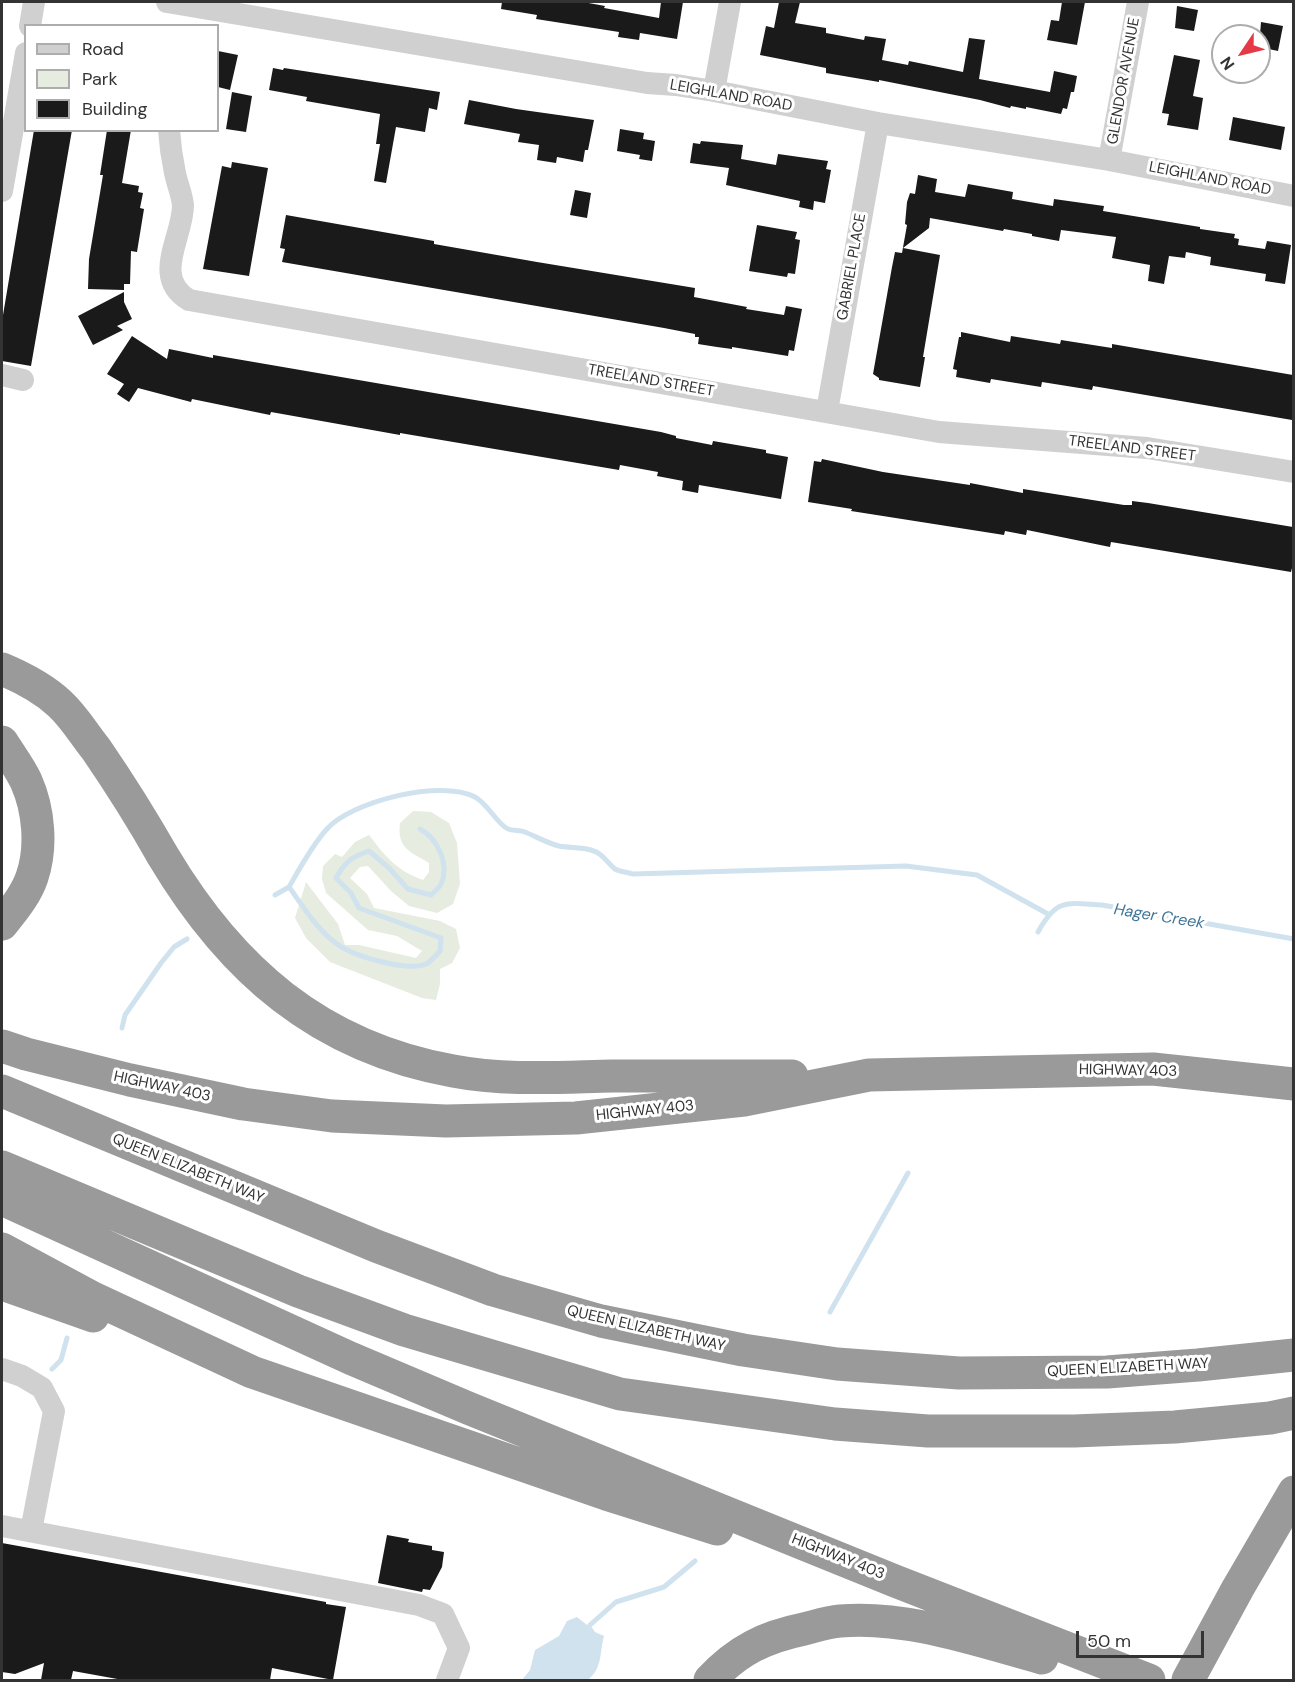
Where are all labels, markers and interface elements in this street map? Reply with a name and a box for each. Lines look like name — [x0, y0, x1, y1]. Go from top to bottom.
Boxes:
street label: GLENDOR AVENUE — [1104, 16, 1144, 146]
legend — [24, 24, 219, 132]
north arrow — [1211, 24, 1271, 84]
text: Road — [82, 37, 124, 61]
text: N — [1216, 53, 1239, 74]
text: Park — [82, 67, 118, 91]
street label: LEIGHLAND ROAD — [668, 76, 794, 116]
text: Building — [82, 97, 147, 121]
street label: LEIGHLAND ROAD — [1147, 158, 1273, 200]
street label: GABRIEL PLACE — [834, 212, 870, 322]
street label: TREELAND STREET — [586, 361, 716, 401]
street label: TREELAND STREET — [1067, 432, 1197, 466]
water label: Hager Creek — [1112, 900, 1206, 934]
street label: HIGHWAY 403 — [1079, 1061, 1177, 1081]
street label: HIGHWAY 403 — [112, 1068, 212, 1106]
street label: HIGHWAY 403 — [595, 1097, 695, 1125]
street label: QUEEN ELIZABETH WAY — [110, 1130, 266, 1208]
street label: QUEEN ELIZABETH WAY — [565, 1302, 727, 1356]
street label: QUEEN ELIZABETH WAY — [1047, 1355, 1209, 1381]
street label: HIGHWAY 403 — [789, 1530, 887, 1584]
scale bar — [1079, 1619, 1206, 1657]
text: 50 m — [1087, 1629, 1131, 1653]

